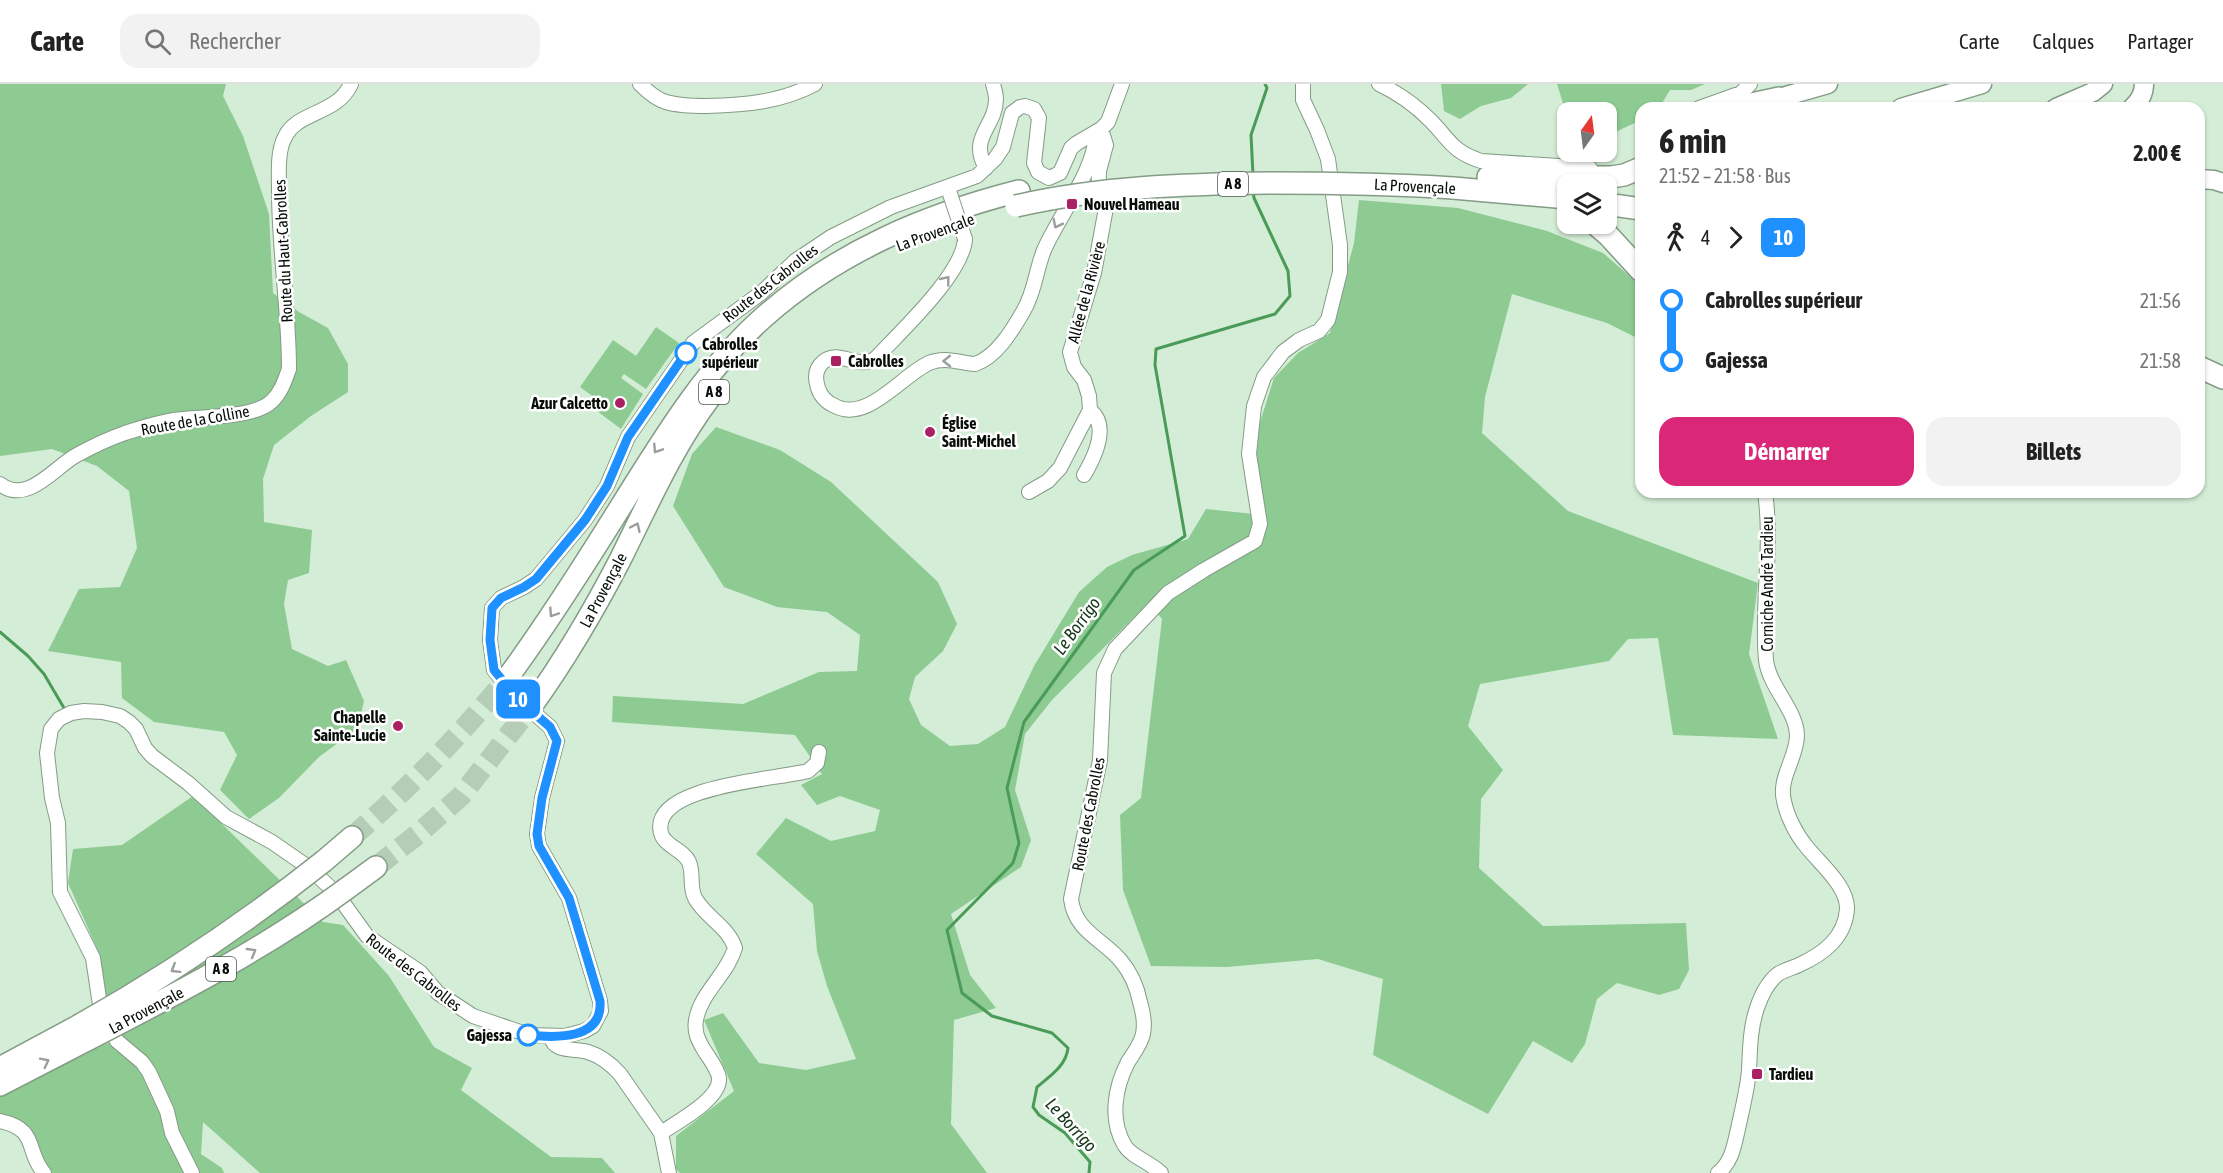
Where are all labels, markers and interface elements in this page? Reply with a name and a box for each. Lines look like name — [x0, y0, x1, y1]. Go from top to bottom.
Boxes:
search box — [120, 14, 540, 68]
text: Carte — [30, 25, 84, 57]
icon: search — [141, 25, 174, 58]
text: Rechercher — [189, 28, 281, 54]
text: Carte — [1959, 29, 2000, 53]
text: Calques — [2033, 29, 2094, 53]
text: Partager — [2127, 29, 2193, 53]
north arrow — [1557, 102, 1617, 162]
map controls — [1557, 102, 1617, 234]
text: 6 min — [1659, 122, 1726, 160]
text: 2.00 € — [2133, 140, 2181, 166]
text: 21:52 – 21:58 · Bus — [1659, 164, 1791, 187]
road number: A 8 — [1218, 172, 1248, 196]
button: layers — [1557, 174, 1617, 234]
street label: La Provençale — [1374, 175, 1456, 198]
street label: Route du Haut-Cabrolles — [270, 179, 296, 323]
place label: Nouvel Hameau — [1084, 195, 1180, 213]
marker: Nouvel Hameau — [1065, 197, 1079, 211]
street label: La Provençale — [893, 210, 977, 255]
one-way arrow — [1052, 218, 1064, 229]
icon: walk — [1659, 221, 1692, 254]
icon: forward — [1719, 221, 1752, 254]
text: 10 — [1773, 225, 1793, 249]
text: 4 — [1701, 226, 1710, 249]
street label: Allée de la Rivière — [1064, 239, 1108, 345]
street label: Route des Cabrolles — [719, 240, 821, 326]
one-way arrow — [938, 276, 949, 287]
text: Cabrolles supérieur — [1705, 287, 1862, 313]
text: 21:56 — [2140, 289, 2181, 312]
place label: Cabrolles supérieur — [702, 335, 759, 371]
marker: Cabrolles supérieur — [675, 342, 697, 364]
text: Gajessa — [1705, 347, 1768, 373]
text: 21:58 — [2140, 349, 2181, 372]
place label: Cabrolles — [848, 352, 904, 370]
marker: Cabrolles — [829, 354, 843, 368]
one-way arrow — [942, 355, 951, 367]
road number: A 8 — [699, 380, 729, 404]
place label: Azur Calcetto — [530, 394, 608, 412]
marker: Azur Calcetto — [613, 396, 627, 410]
street label: Route de la Colline — [139, 402, 251, 438]
place label: Église Saint-Michel — [942, 414, 1017, 450]
button: Démarrer — [1659, 417, 1914, 486]
button: Billets — [1926, 417, 2181, 486]
marker: Église Saint-Michel — [923, 425, 937, 439]
one-way arrow — [653, 443, 665, 453]
street label: Corniche André Tardieu — [1758, 516, 1776, 652]
one-way arrow — [628, 522, 640, 533]
street label: La Provençale — [576, 550, 631, 631]
water label: Le Borrigo — [1049, 593, 1104, 659]
one-way arrow — [549, 607, 560, 618]
line badge: 10 — [491, 680, 545, 718]
text: 10 — [508, 687, 528, 711]
place label: Chapelle Sainte-Lucie — [314, 708, 386, 744]
marker: Chapelle Sainte-Lucie — [391, 719, 405, 733]
street label: Route des Cabrolles — [1068, 755, 1108, 872]
street label: Route des Cabrolles — [363, 929, 465, 1015]
one-way arrow — [246, 947, 256, 959]
road number: A 8 — [206, 957, 236, 981]
one-way arrow — [171, 961, 181, 973]
street label: La Provençale — [106, 983, 187, 1038]
marker: Gajessa — [517, 1024, 539, 1046]
place label: Gajessa — [466, 1026, 512, 1044]
one-way arrow — [38, 1058, 49, 1069]
place label: Tardieu — [1769, 1065, 1814, 1083]
marker: Tardieu — [1750, 1067, 1764, 1081]
water label: Le Borrigo — [1041, 1093, 1102, 1156]

